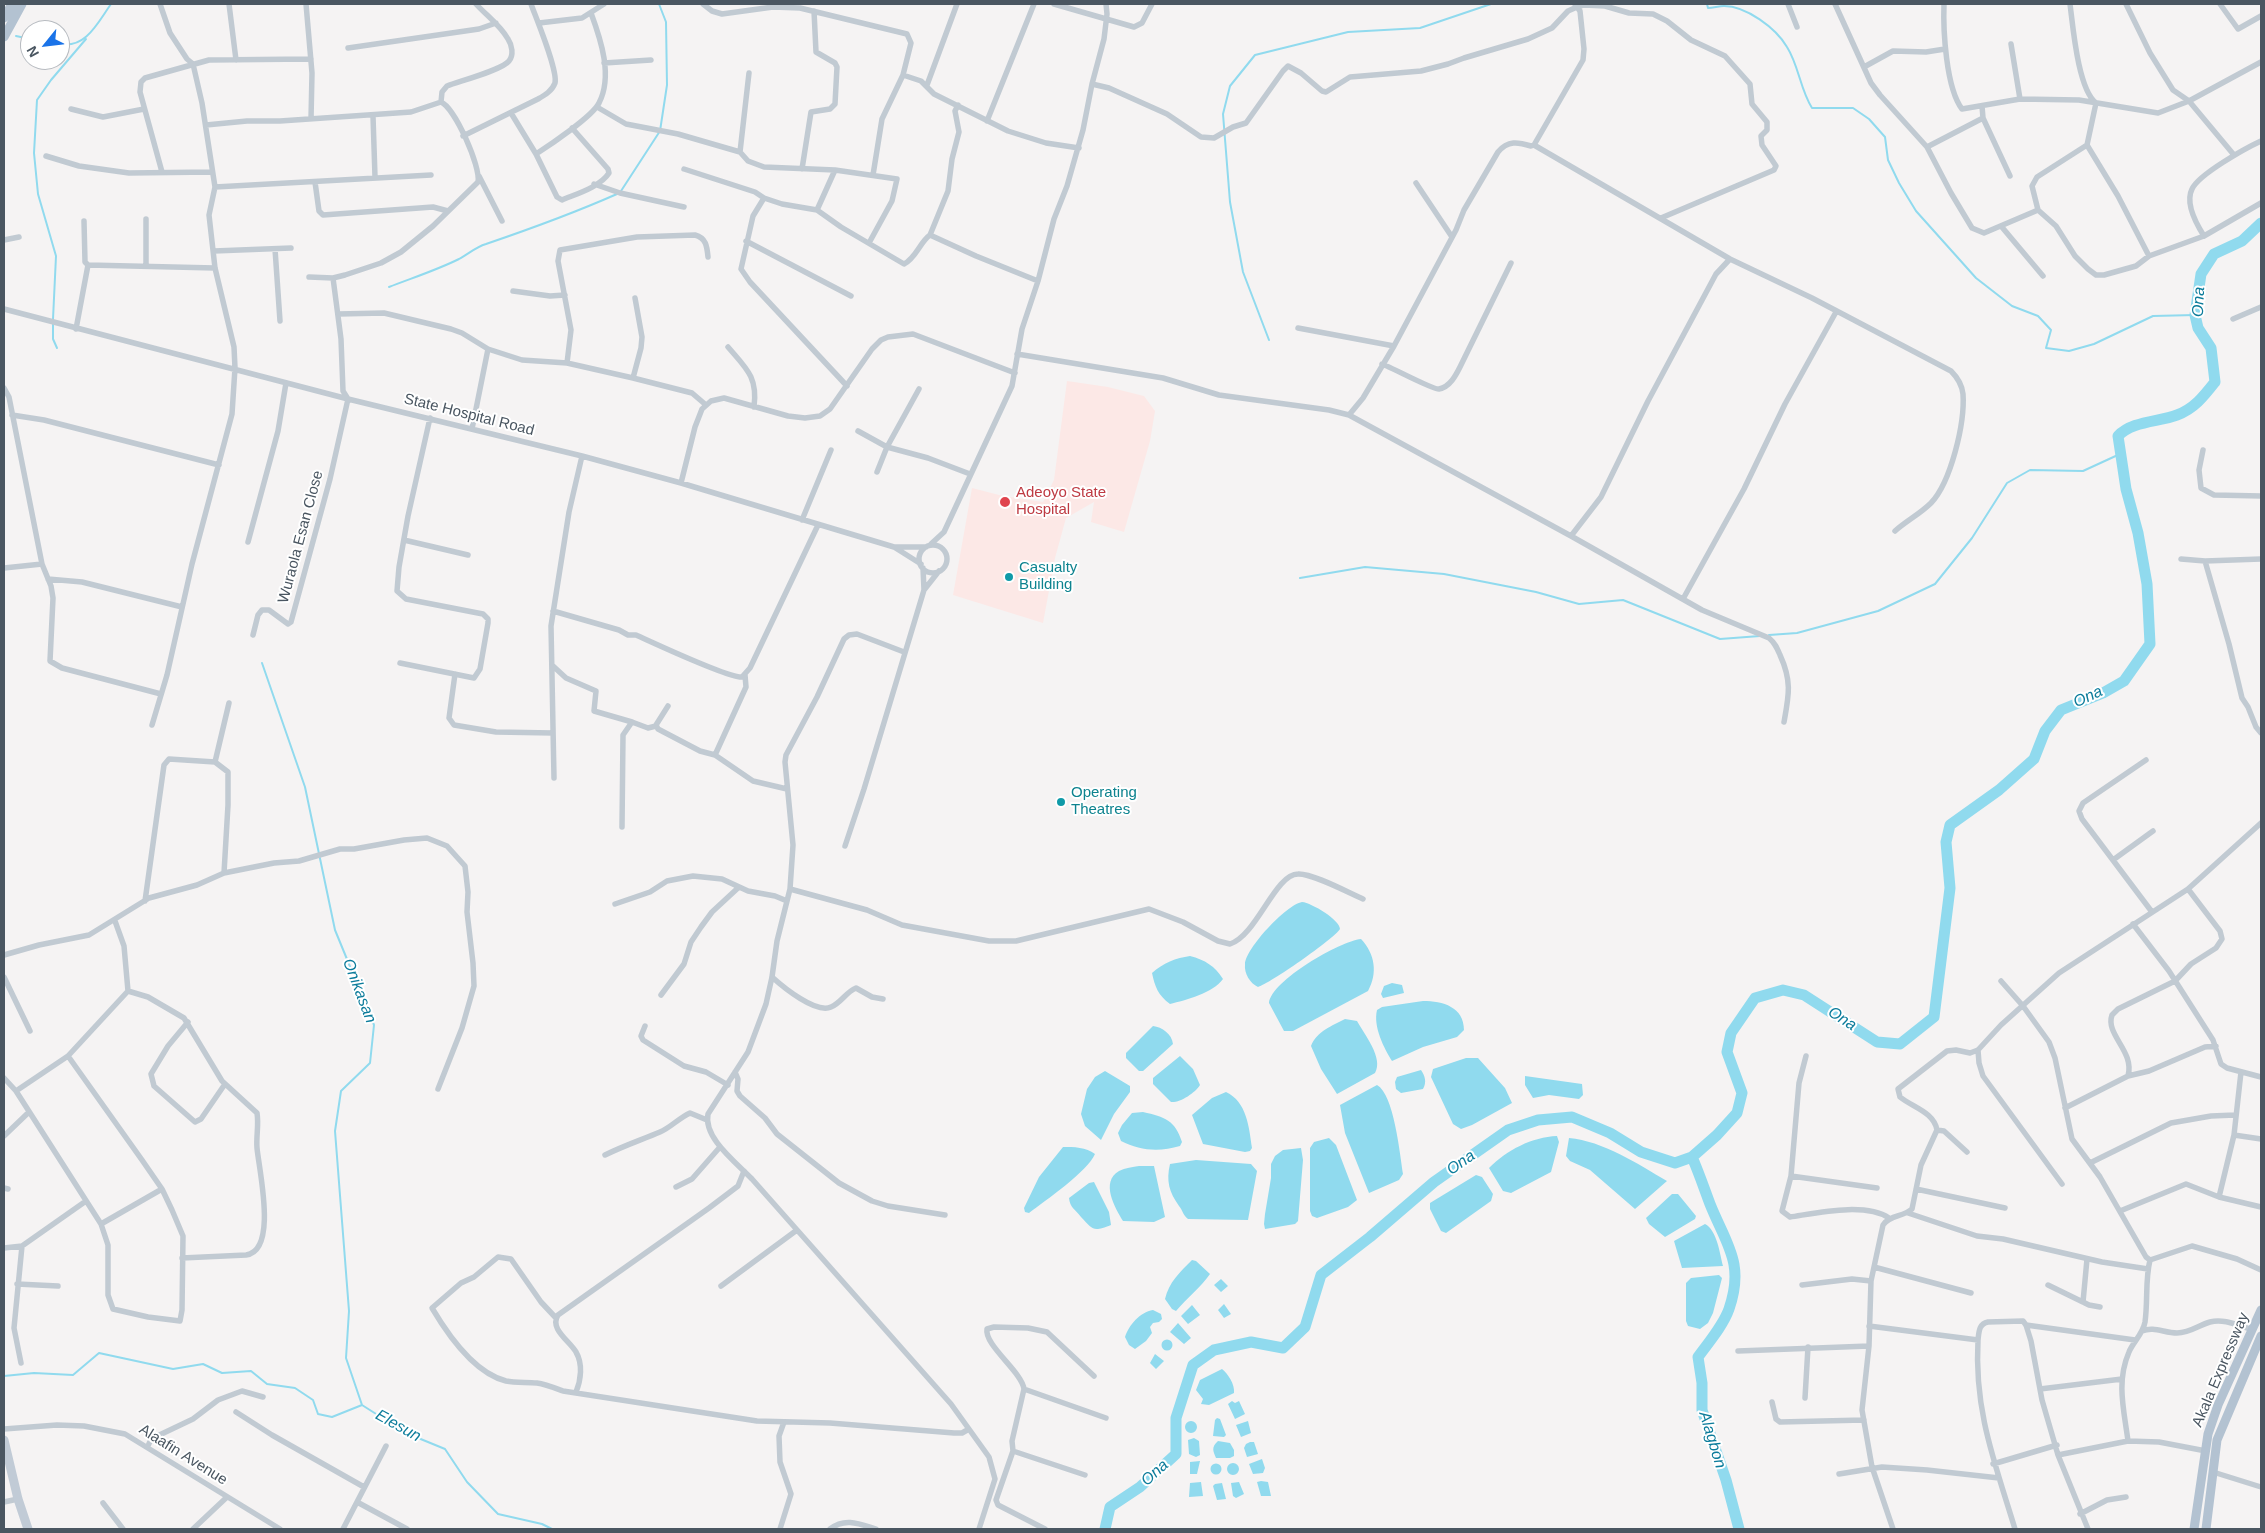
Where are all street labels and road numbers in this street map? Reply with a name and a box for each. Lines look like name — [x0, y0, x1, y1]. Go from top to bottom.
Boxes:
street label: State Hospital Road — [402, 390, 536, 440]
street label: Wuraola Esan Close — [275, 469, 327, 605]
street label: Akala Expressway — [2189, 1310, 2253, 1430]
street label: Alaafin Avenue — [136, 1421, 230, 1489]

